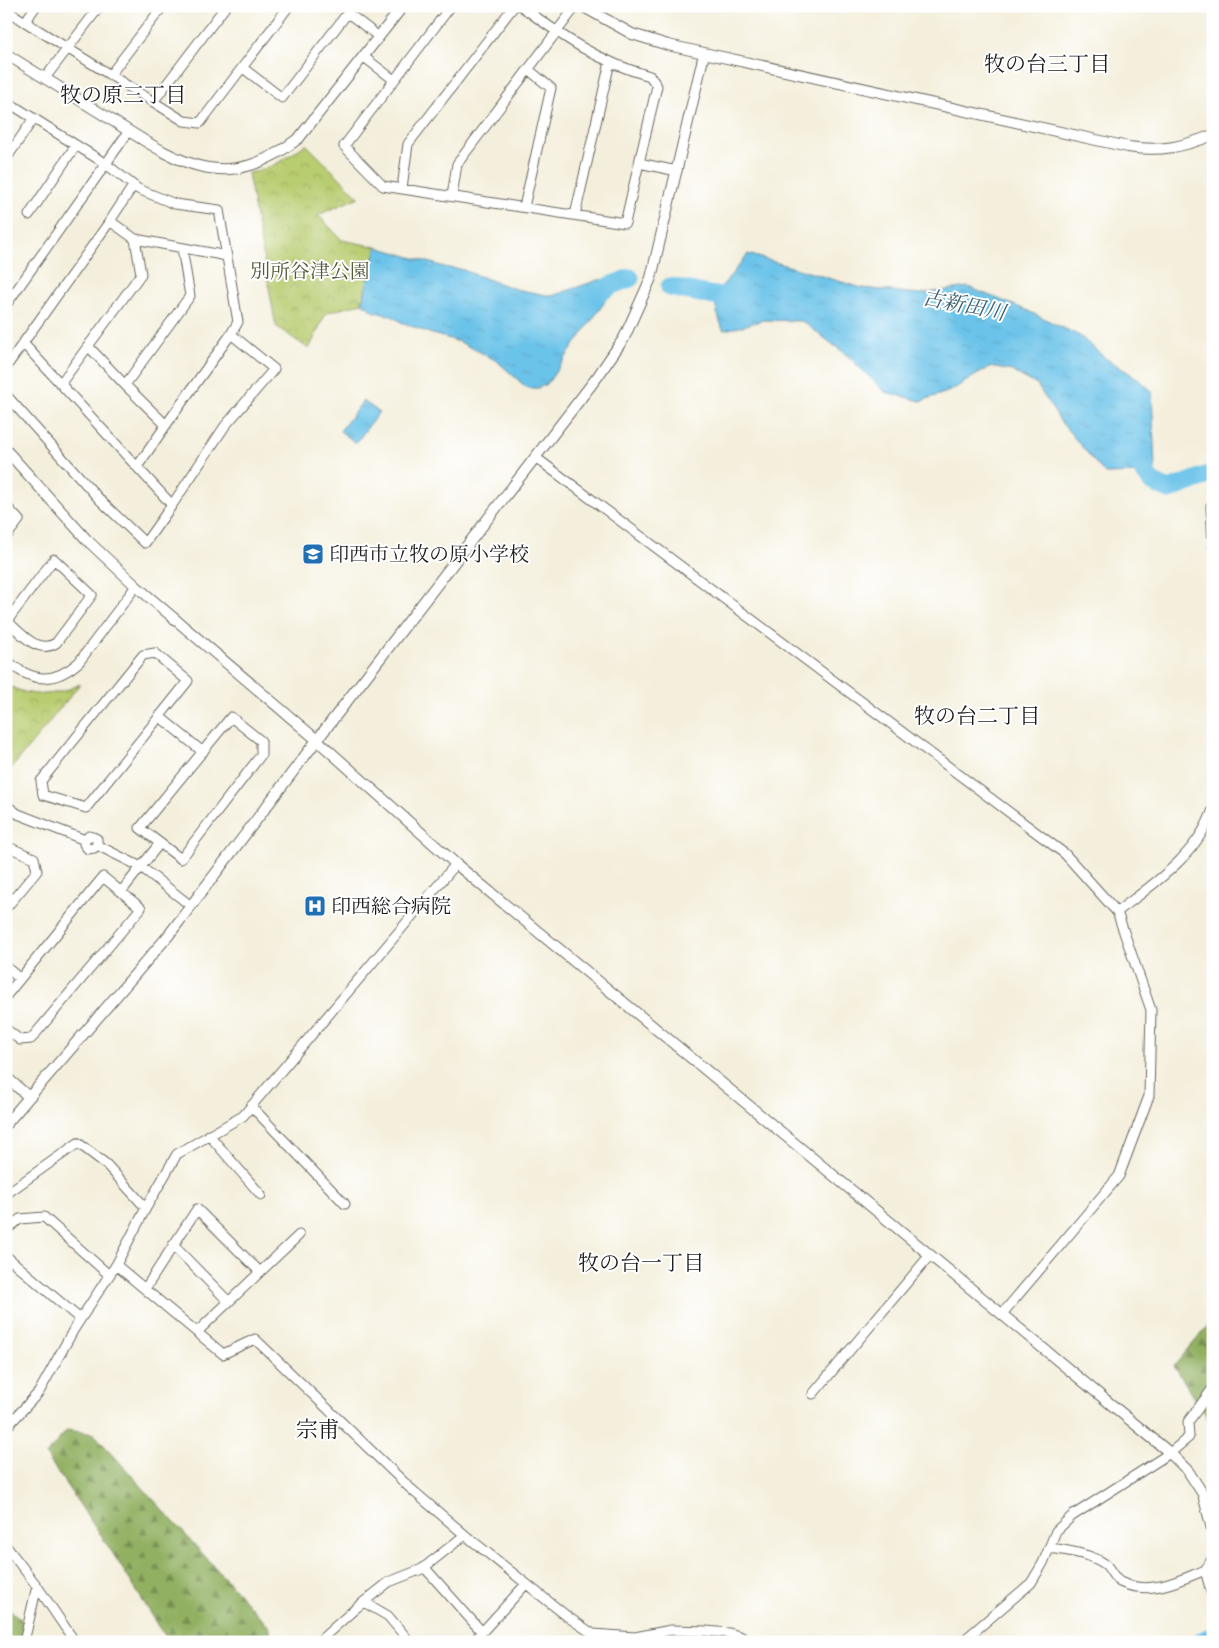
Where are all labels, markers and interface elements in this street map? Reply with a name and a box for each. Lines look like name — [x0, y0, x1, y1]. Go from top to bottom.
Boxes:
district label: 牧の台三丁目 — [984, 51, 1110, 80]
district label: 牧の原三丁目 — [60, 82, 186, 111]
park label: 別所谷津公園 — [250, 259, 370, 287]
water label: 古新田川 — [920, 284, 1010, 329]
school or university icon: 印西市立牧の原小学校 — [301, 542, 325, 566]
place label: 印西市立牧の原小学校 — [329, 542, 529, 570]
district label: 牧の台二丁目 — [914, 703, 1040, 732]
hospital icon: 印西総合病院 — [303, 894, 327, 918]
place label: 印西総合病院 — [331, 894, 451, 922]
district label: 牧の台一丁目 — [578, 1250, 704, 1279]
district label: 宗甫 — [296, 1416, 340, 1447]

